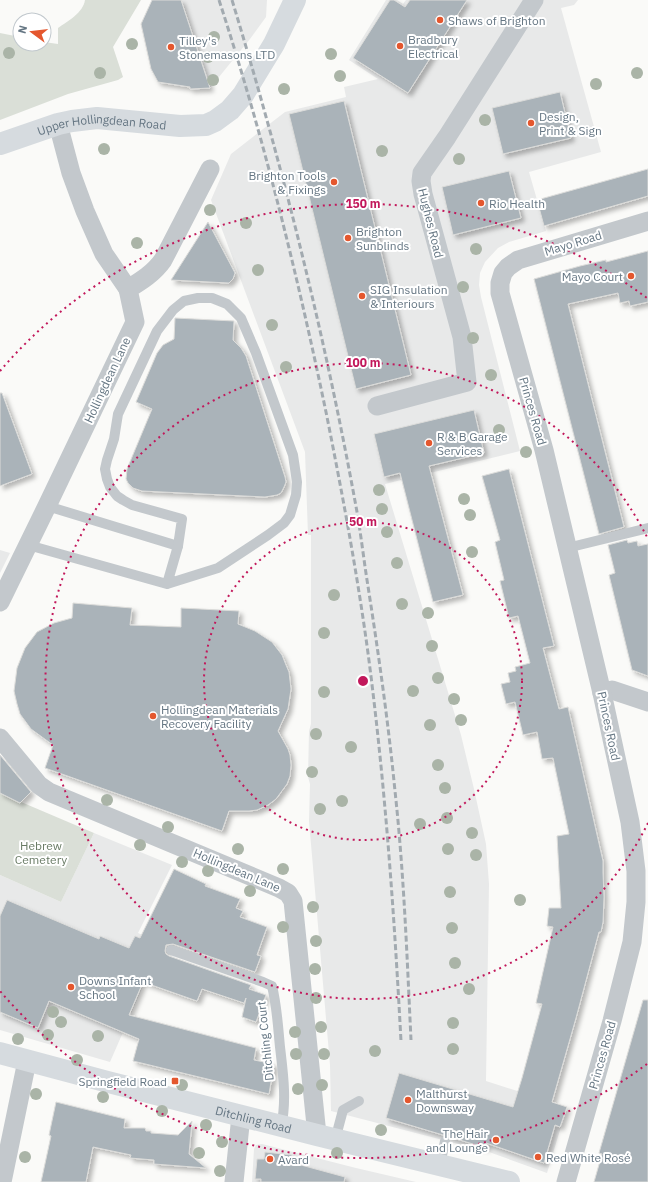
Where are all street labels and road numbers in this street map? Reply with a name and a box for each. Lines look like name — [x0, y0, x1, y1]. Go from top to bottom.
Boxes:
street label: Upper Hollingdean Road — [35, 110, 167, 138]
street label: Hughes Road — [415, 187, 447, 259]
street label: Mayo Road — [543, 227, 603, 259]
street label: Hollingdean Lane — [81, 334, 134, 425]
street label: Princes Road — [516, 375, 550, 447]
street label: Princes Road — [594, 690, 624, 762]
street label: Hollingdean Lane — [191, 845, 283, 895]
street label: Ditchling Court — [253, 1000, 277, 1082]
street label: Princes Road — [585, 1019, 619, 1091]
street label: Ditchling Road — [214, 1102, 293, 1136]

